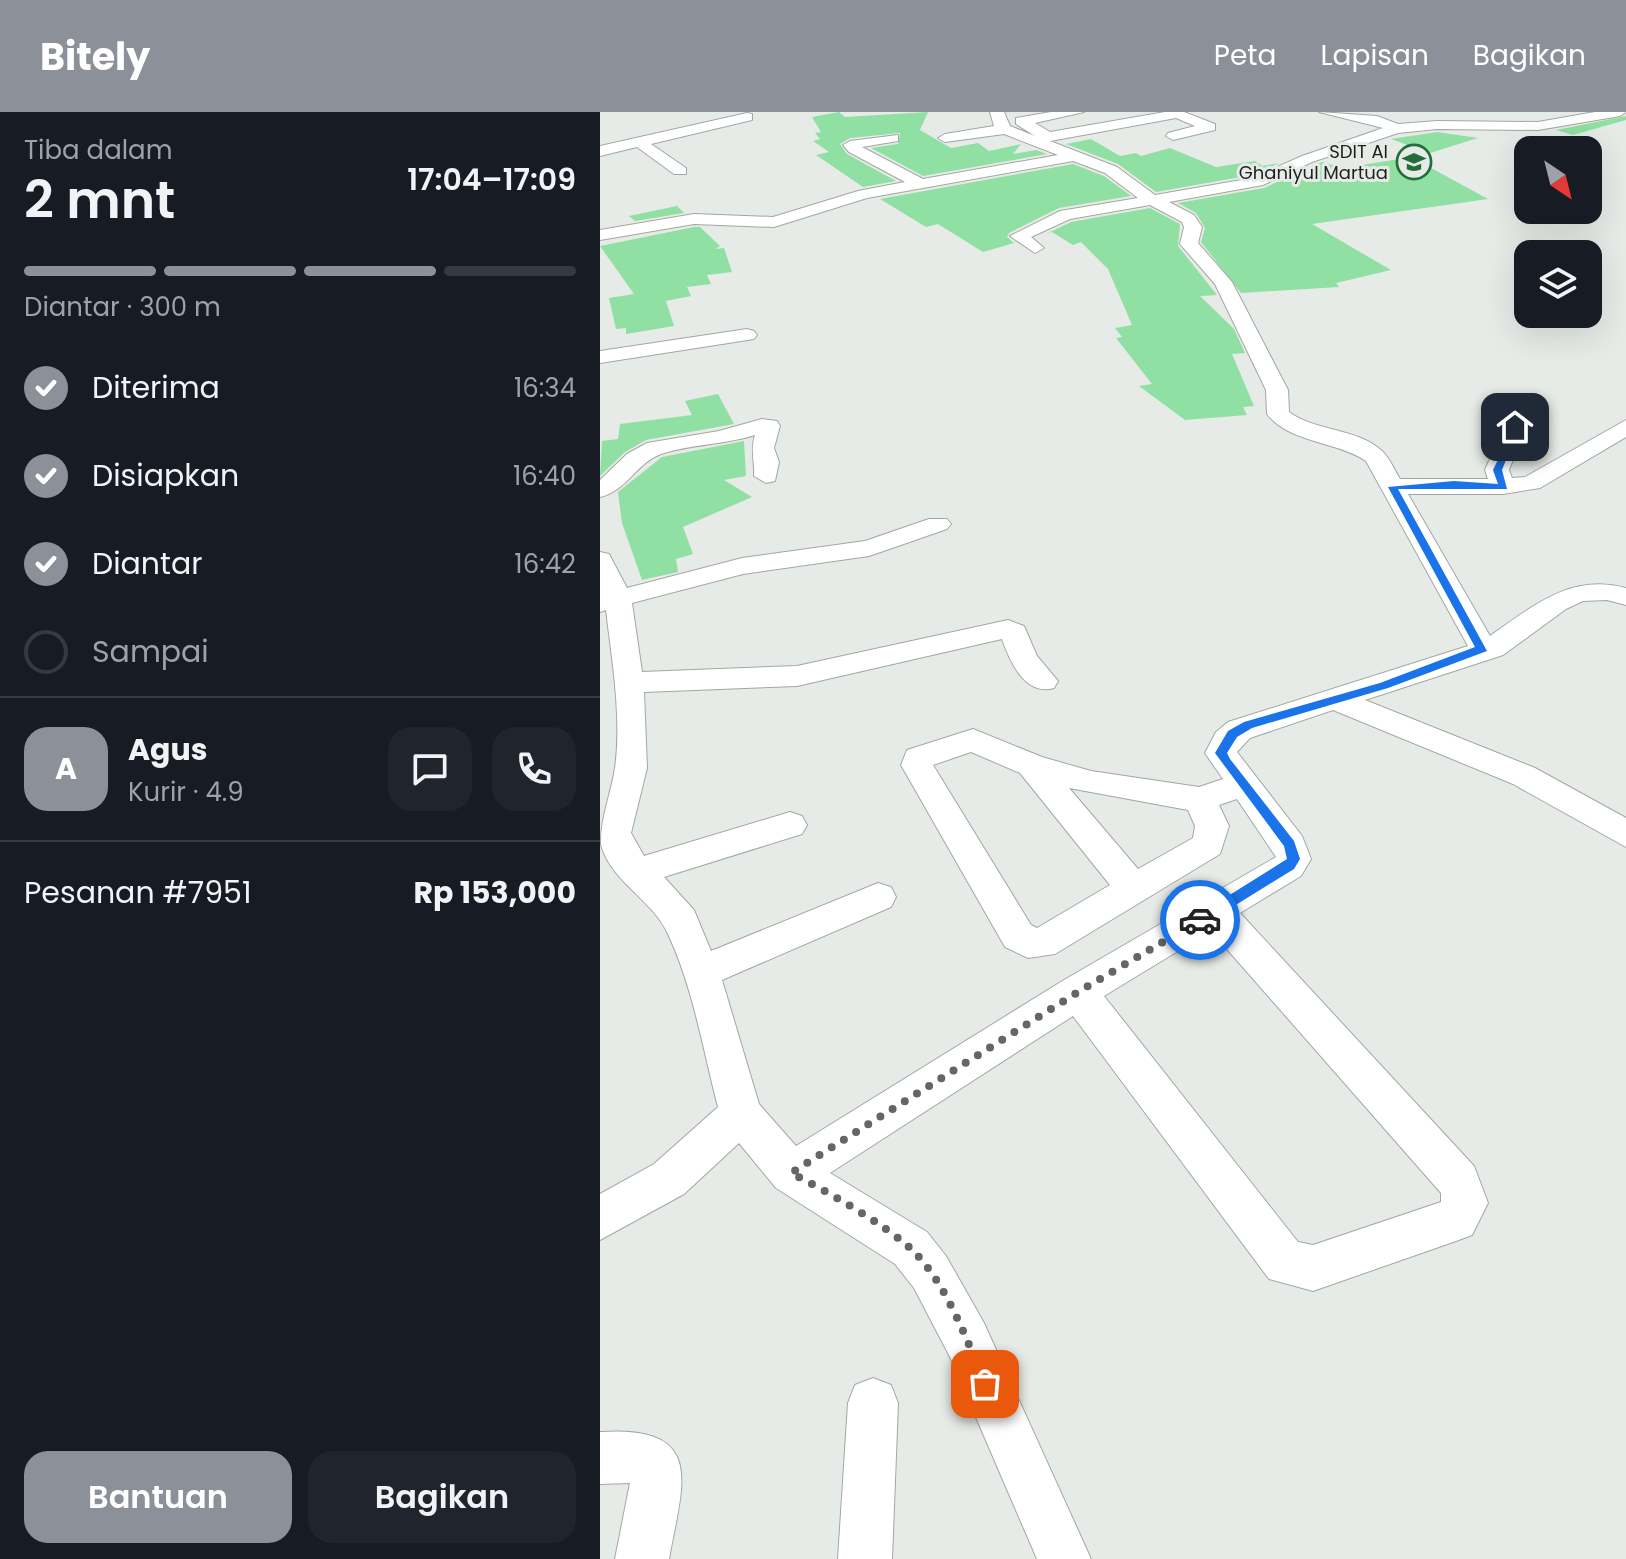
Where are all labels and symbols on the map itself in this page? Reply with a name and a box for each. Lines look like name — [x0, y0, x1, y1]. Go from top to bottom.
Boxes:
north arrow — [1514, 136, 1602, 224]
place label: SDIT Al Ghaniyul Martua — [1239, 139, 1388, 185]
school or university icon: SDIT Al Ghaniyul Martua — [1395, 143, 1433, 181]
pin — [1481, 393, 1549, 461]
courier — [1160, 880, 1240, 960]
pin — [951, 1350, 1019, 1418]

